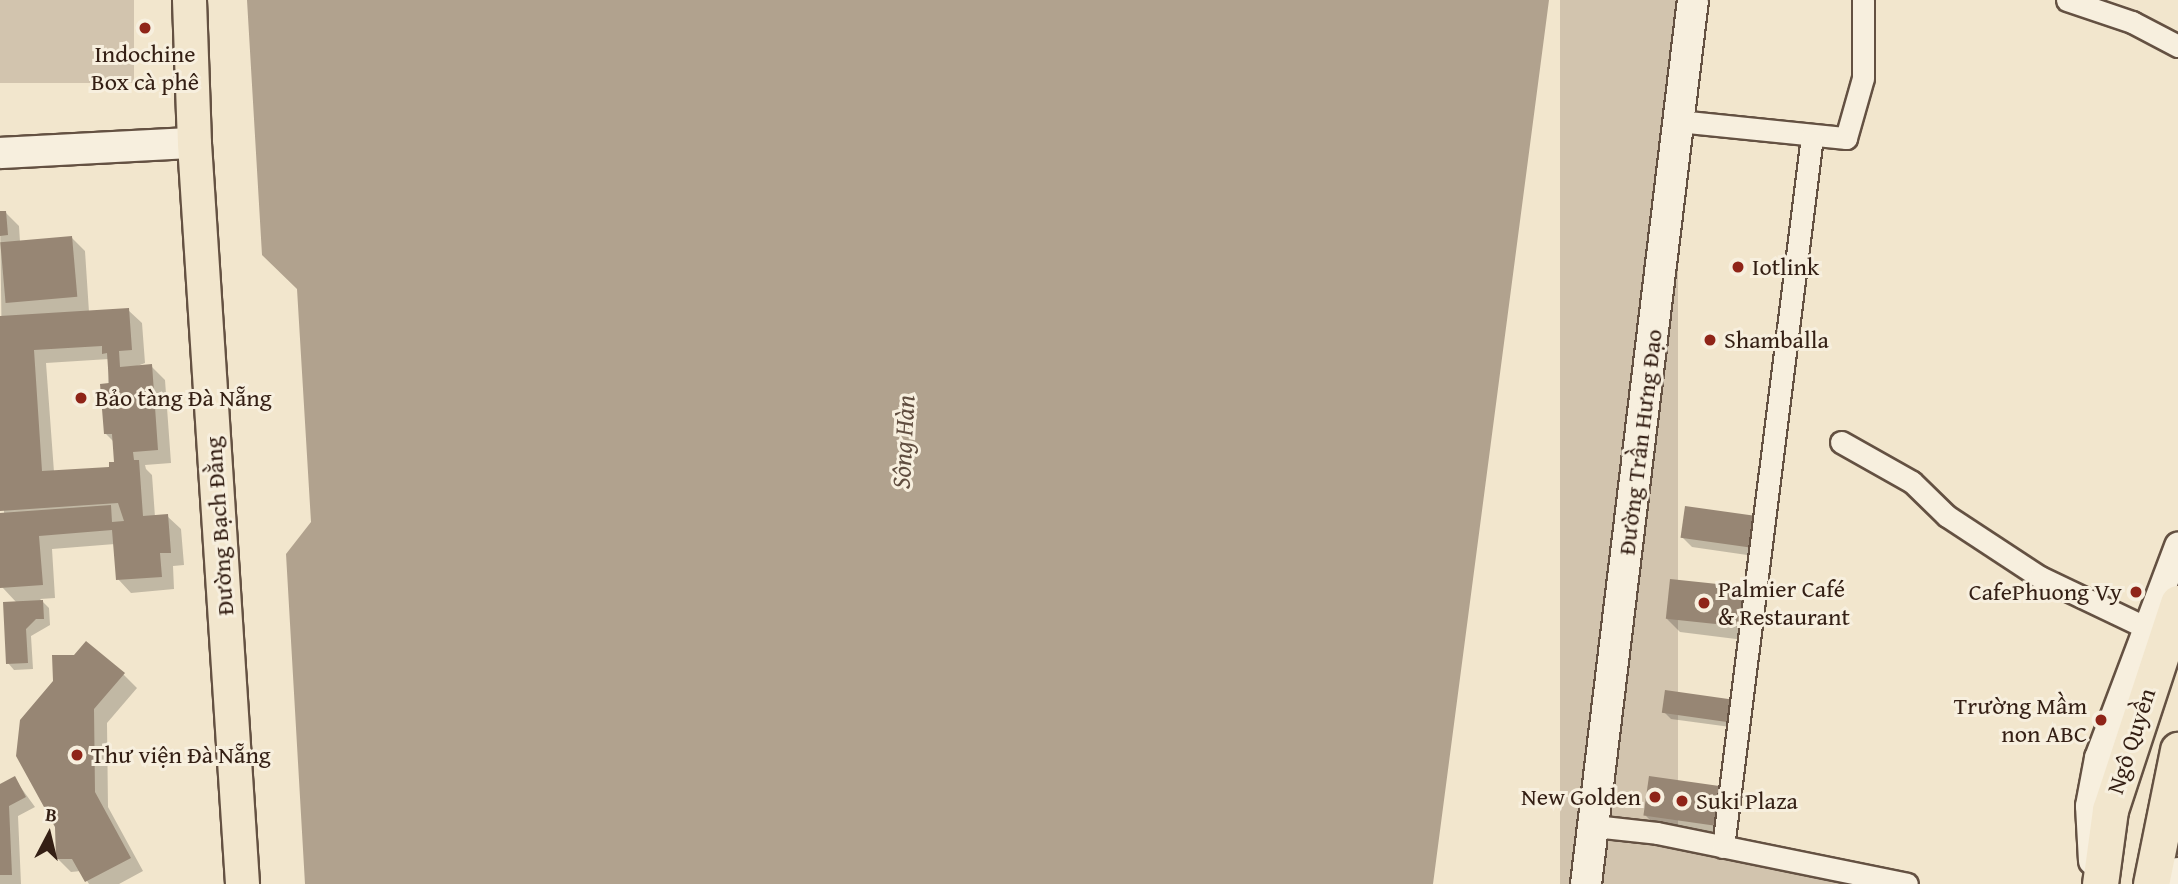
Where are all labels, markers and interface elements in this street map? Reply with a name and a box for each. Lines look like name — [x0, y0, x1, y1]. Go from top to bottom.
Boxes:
marker: Indochine Box cà phê — [137, 20, 153, 36]
place label: Indochine Box cà phê — [91, 40, 199, 96]
place label: Iotlink — [1752, 253, 1819, 281]
marker: Iotlink — [1730, 259, 1746, 275]
place label: Shamballa — [1724, 326, 1829, 354]
street label: Đường Trần Hưng Đạo — [1612, 327, 1668, 557]
marker: Shamballa — [1702, 332, 1718, 348]
place label: Bảo tàng Đà Nẵng — [95, 384, 272, 412]
marker: Bảo tàng Đà Nẵng — [73, 390, 89, 406]
water label: Sông Hàn — [885, 394, 921, 490]
street label: Đường Bạch Đằng — [198, 436, 240, 616]
place label: Palmier Café & Restaurant — [1718, 575, 1850, 631]
place label: CafePhuong Vy — [1969, 578, 2122, 606]
marker: CafePhuong Vy — [2128, 584, 2144, 600]
marker: Palmier Café & Restaurant — [1696, 595, 1712, 611]
street label: Ngô Quyền — [2100, 685, 2162, 797]
place label: Trường Mầm non ABC — [1954, 692, 2087, 748]
marker: Trường Mầm non ABC — [2093, 712, 2109, 728]
place label: Thư viện Đà Nẵng — [91, 741, 271, 769]
marker: Thư viện Đà Nẵng — [69, 747, 85, 763]
place label: New Golden — [1521, 783, 1641, 811]
place label: Suki Plaza — [1696, 787, 1798, 815]
marker: New Golden — [1647, 789, 1663, 805]
marker: Suki Plaza — [1674, 793, 1690, 809]
north arrow — [14, 800, 84, 870]
text: B — [44, 800, 59, 829]

